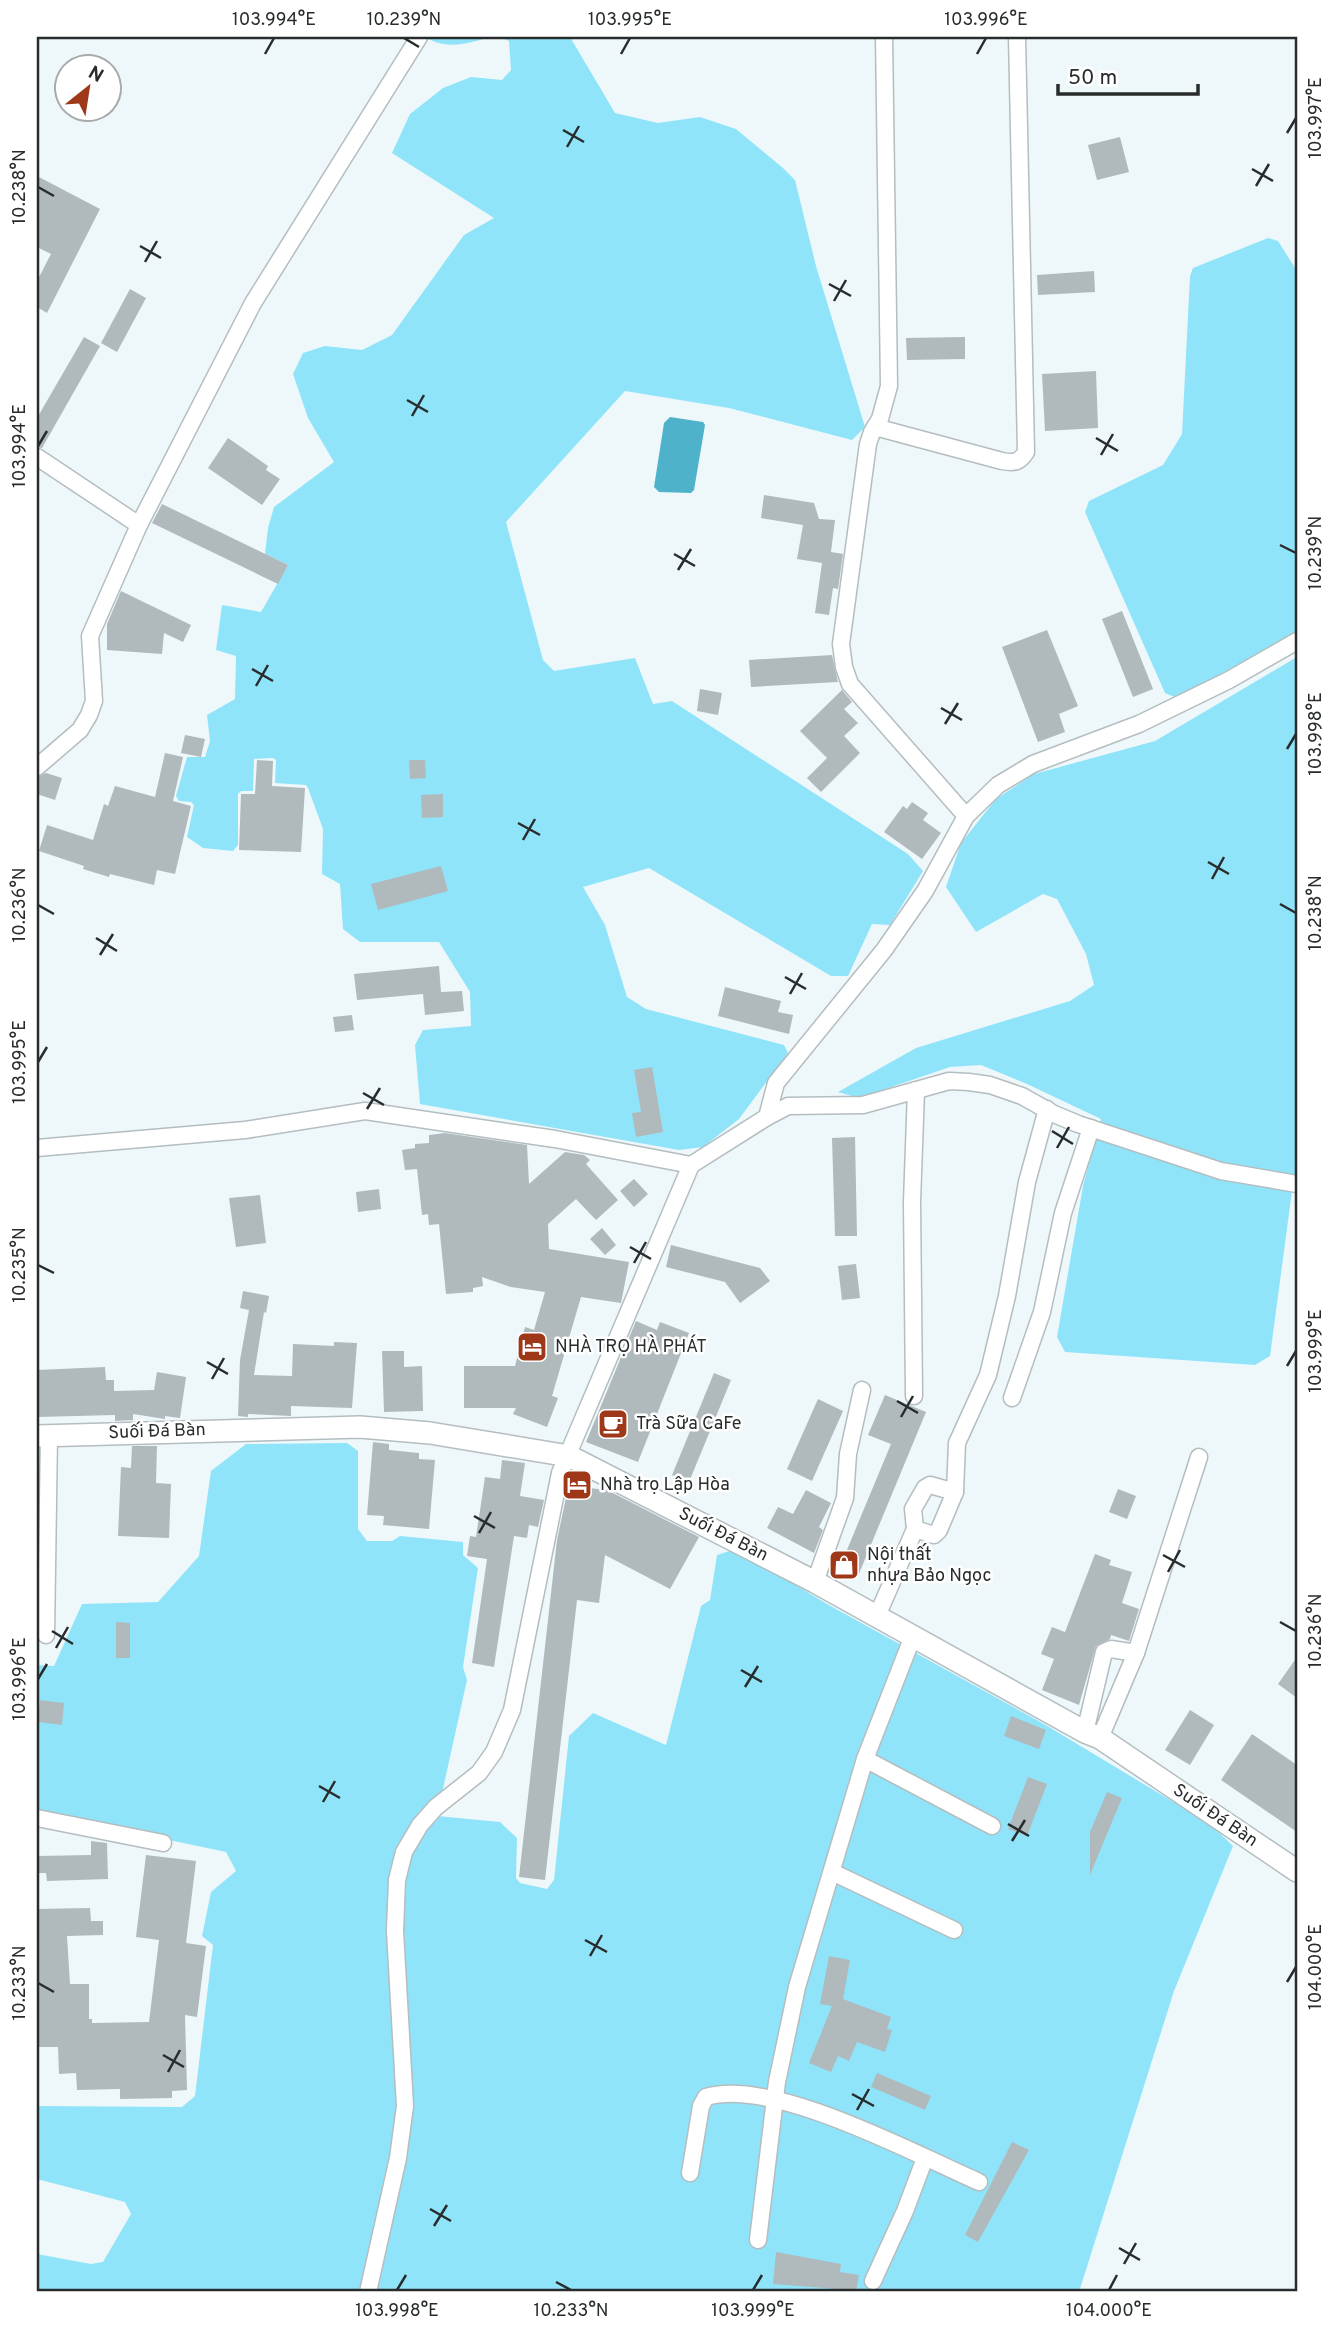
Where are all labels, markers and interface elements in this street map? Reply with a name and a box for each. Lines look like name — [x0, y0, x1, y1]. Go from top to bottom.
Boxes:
text: 103.994°E — [232, 9, 316, 32]
text: 10.239°N — [367, 9, 441, 32]
text: 103.995°E — [588, 9, 672, 32]
text: 103.996°E — [944, 9, 1028, 32]
north arrow — [52, 52, 122, 122]
scale bar — [1058, 52, 1198, 96]
text: N — [84, 61, 107, 89]
text: 50 m — [1068, 65, 1117, 92]
text: 103.997°E — [1305, 77, 1328, 159]
text: 10.238°N — [9, 149, 32, 225]
text: 103.994°E — [9, 404, 32, 488]
text: 10.239°N — [1305, 516, 1328, 590]
text: 103.998°E — [1305, 692, 1328, 776]
text: 10.236°N — [9, 867, 32, 943]
text: 10.238°N — [1305, 875, 1328, 951]
text: 103.995°E — [9, 1020, 32, 1104]
text: 10.235°N — [9, 1227, 32, 1303]
text: 103.999°E — [1305, 1309, 1328, 1393]
hotel icon: NHÀ TRỌ HÀ PHÁT — [515, 1330, 549, 1364]
place label: NHÀ TRỌ HÀ PHÁT — [555, 1334, 707, 1359]
cafe icon: Trà Sữa CaFe — [596, 1407, 630, 1441]
place label: Trà Sữa CaFe — [636, 1413, 742, 1436]
street label: Suối Đá Bàn — [108, 1418, 206, 1445]
hotel icon: Nhà trọ Lập Hòa — [560, 1468, 594, 1502]
place label: Nhà trọ Lập Hòa — [600, 1474, 730, 1497]
street label: Suối Đá Bàn — [674, 1502, 772, 1567]
place label: Nội thất nhựa Bảo Ngọc — [867, 1543, 991, 1588]
shop icon: Nội thất nhựa Bảo Ngọc — [827, 1548, 861, 1582]
text: 10.236°N — [1305, 1593, 1328, 1669]
text: 103.996°E — [9, 1637, 32, 1721]
street label: Suối Đá Bàn — [1168, 1778, 1262, 1853]
text: 104.000°E — [1305, 1924, 1328, 2010]
text: 10.233°N — [9, 1945, 32, 2021]
text: 103.998°E — [355, 2300, 439, 2323]
text: 10.233°N — [533, 2300, 609, 2323]
text: 103.999°E — [711, 2300, 795, 2323]
text: 104.000°E — [1066, 2300, 1152, 2323]

